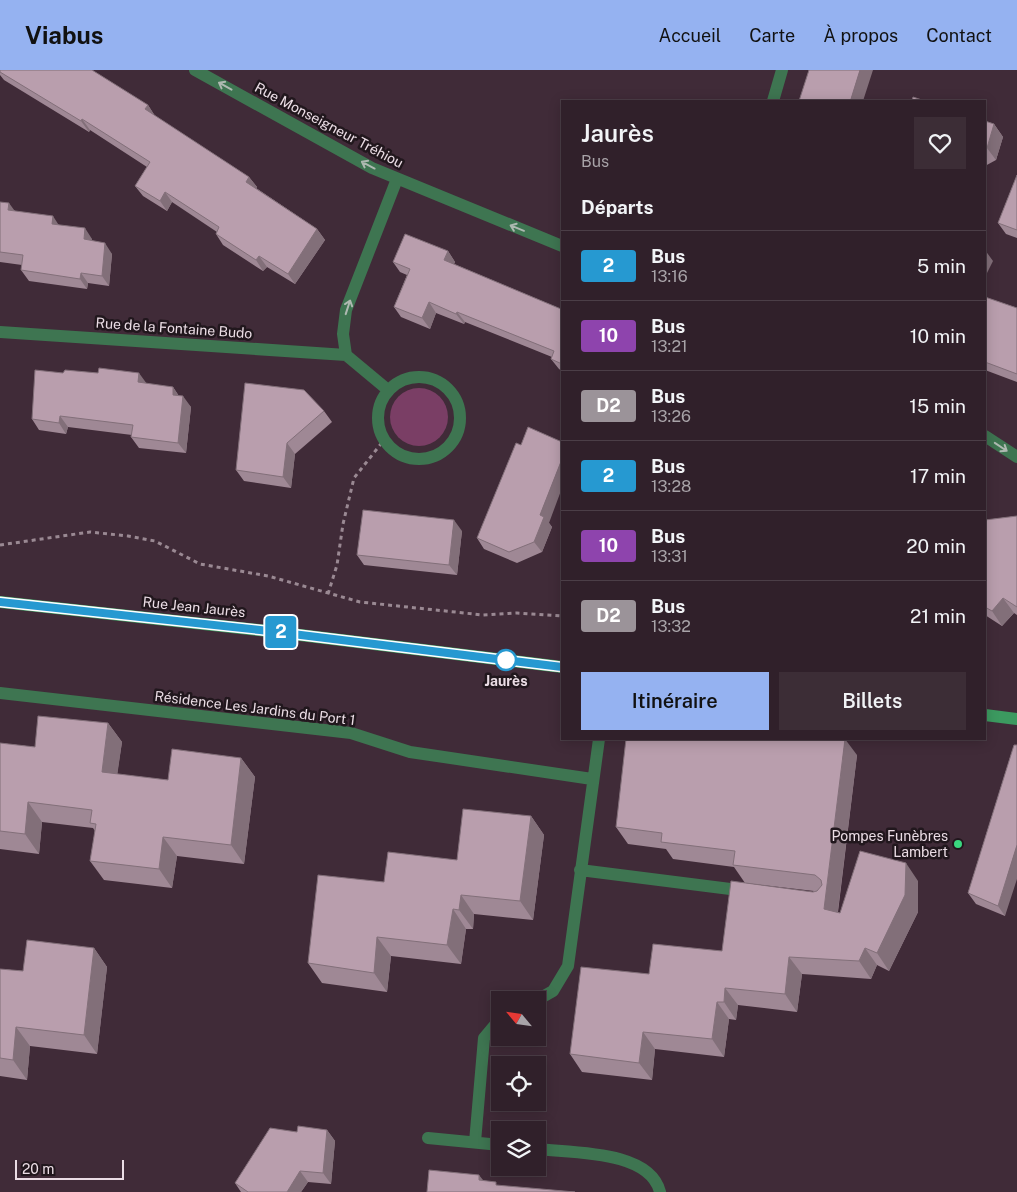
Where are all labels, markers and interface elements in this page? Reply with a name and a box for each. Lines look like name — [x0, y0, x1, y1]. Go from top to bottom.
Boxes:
text: Viabus — [25, 21, 103, 49]
text: Accueil — [659, 25, 721, 46]
text: Carte — [749, 25, 795, 46]
text: À propos — [823, 25, 898, 46]
text: Contact — [926, 25, 992, 46]
street label: Rue Monseigneur Tréhiou — [252, 79, 406, 171]
one-way arrow — [219, 81, 233, 91]
button: heart — [914, 117, 966, 169]
text: Jaurès — [581, 119, 654, 147]
text: Bus — [581, 152, 609, 171]
one-way arrow — [360, 160, 375, 170]
text: Départs — [581, 196, 653, 218]
one-way arrow — [510, 223, 525, 232]
text: Bus — [651, 245, 685, 267]
text: 2 — [603, 255, 614, 276]
text: 5 min — [917, 255, 966, 277]
text: 13:16 — [651, 267, 688, 286]
one-way arrow — [344, 299, 353, 315]
street label: Rue de la Fontaine Budo — [95, 315, 253, 341]
text: Bus — [651, 315, 685, 337]
text: 10 — [599, 325, 618, 346]
text: 10 min — [910, 325, 966, 347]
text: 13:21 — [651, 337, 688, 356]
text: Bus — [651, 385, 685, 407]
text: D2 — [596, 395, 621, 416]
text: 15 min — [909, 395, 966, 417]
text: 13:26 — [651, 407, 691, 426]
one-way arrow — [994, 442, 1008, 452]
text: Bus — [651, 455, 685, 477]
text: 2 — [603, 465, 614, 486]
text: 17 min — [910, 465, 966, 487]
text: 13:28 — [651, 477, 691, 496]
text: Bus — [651, 525, 685, 547]
text: 10 — [599, 535, 618, 556]
text: 20 min — [906, 535, 966, 557]
text: 13:31 — [651, 547, 688, 566]
street label: Rue Jean Jaurès — [142, 594, 246, 620]
text: Bus — [651, 595, 685, 617]
text: D2 — [596, 605, 621, 626]
text: 21 min — [910, 605, 966, 627]
line badge: 2 — [265, 616, 297, 648]
text: 13:32 — [651, 617, 691, 636]
text: 2 — [275, 621, 287, 642]
marker: Jaurès — [495, 649, 517, 671]
button: Itinéraire — [581, 672, 769, 730]
button: Billets — [779, 672, 966, 730]
place label: Jaurès — [484, 673, 528, 689]
street label: Résidence Les Jardins du Port 1 — [154, 688, 356, 728]
place label: Pompes Funèbres Lambert — [831, 828, 948, 860]
marker: Pompes Funèbres Lambert — [952, 838, 964, 850]
north arrow — [491, 991, 546, 1046]
map controls — [491, 991, 546, 1176]
button: locate — [491, 1056, 546, 1111]
button: layers — [491, 1121, 546, 1176]
scale bar — [15, 1157, 124, 1180]
text: 20 m — [22, 1161, 54, 1177]

